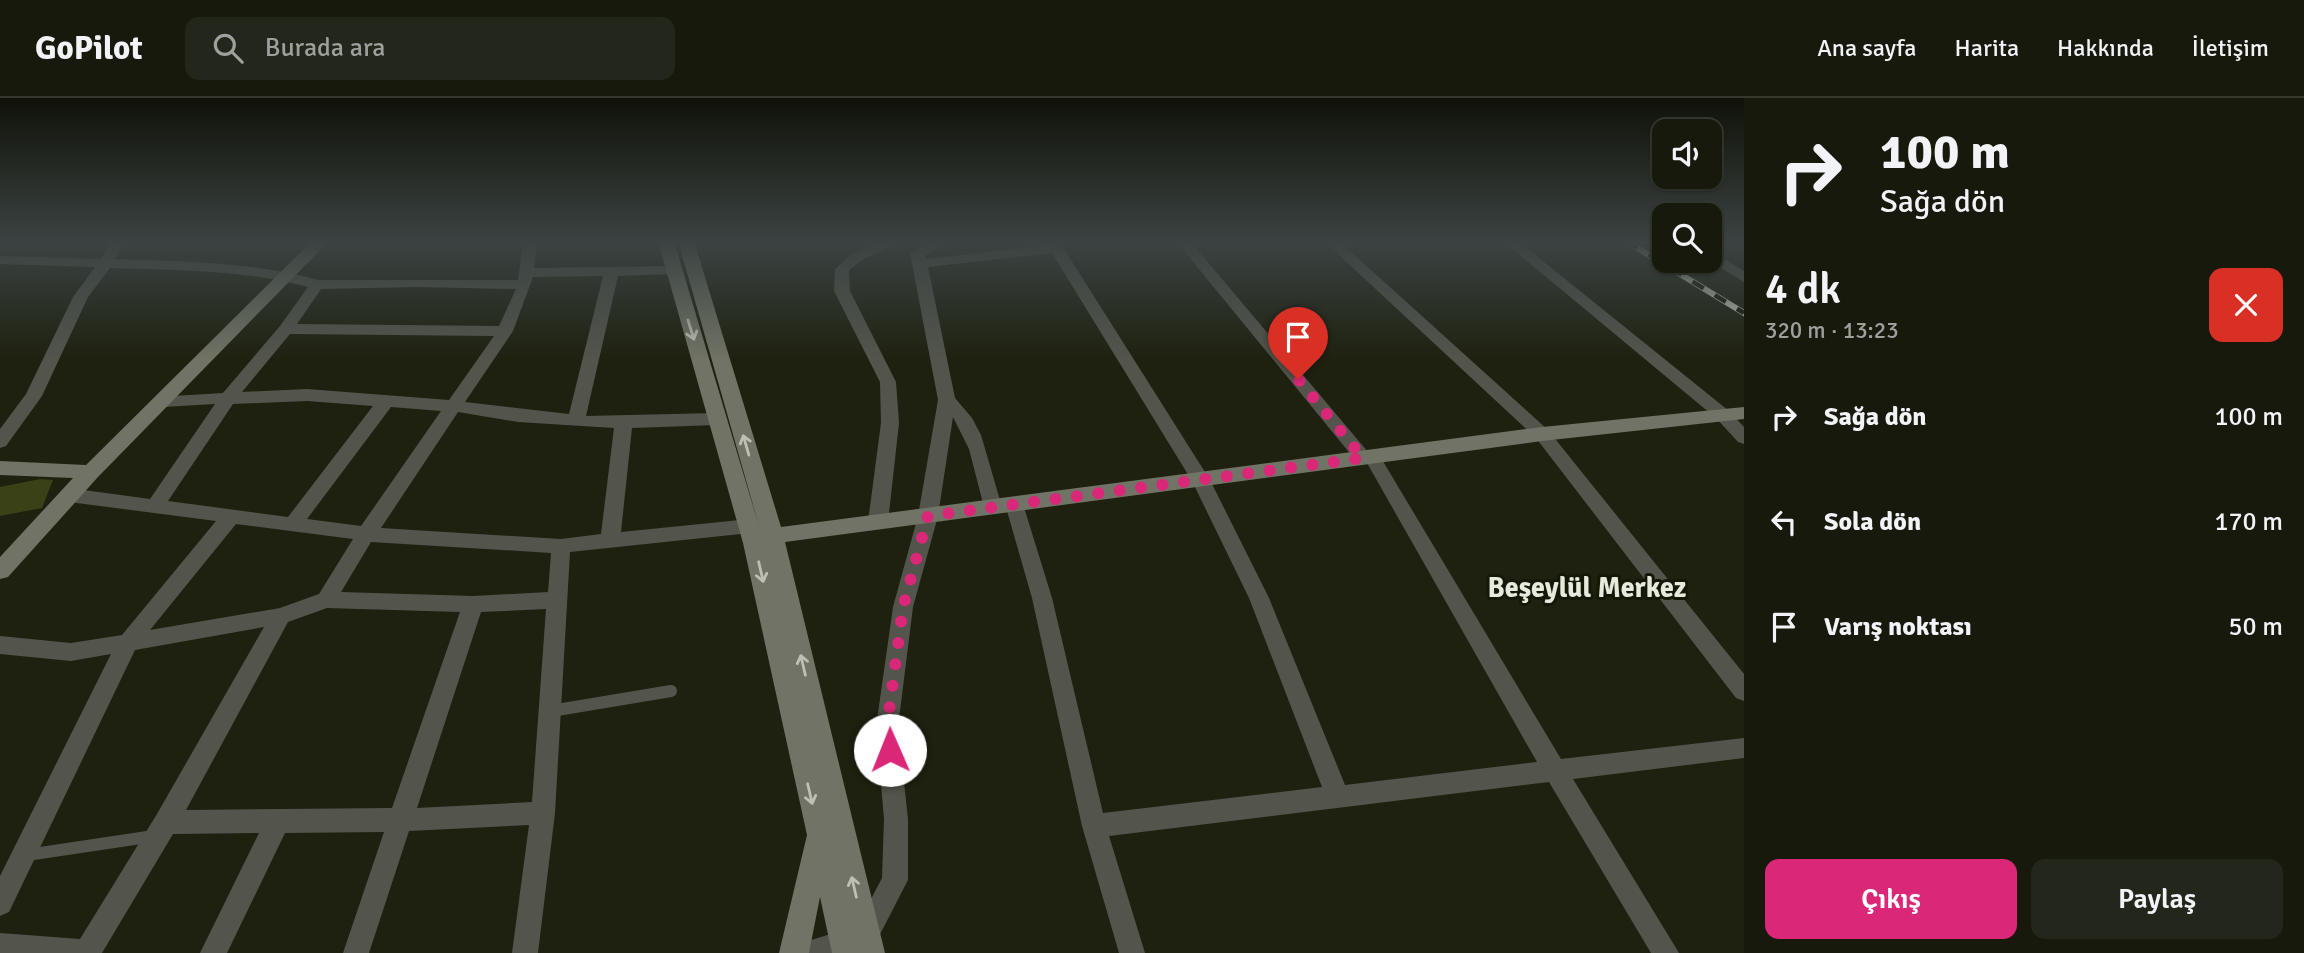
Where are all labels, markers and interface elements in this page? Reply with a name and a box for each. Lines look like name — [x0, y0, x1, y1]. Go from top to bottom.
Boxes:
search box — [185, 17, 675, 80]
text: GoPilot — [35, 28, 143, 69]
icon: search — [209, 29, 247, 67]
text: Burada ara — [265, 32, 386, 64]
text: Ana sayfa — [1817, 33, 1917, 63]
text: Harita — [1955, 33, 2019, 63]
text: Hakkında — [2057, 33, 2154, 63]
text: İletişim — [2192, 33, 2269, 63]
map controls — [1652, 119, 1722, 273]
button: sound — [1652, 119, 1722, 189]
text: 100 m — [1880, 122, 2010, 182]
icon: right — [1765, 126, 1856, 217]
text: Sağa dön — [1880, 182, 2005, 221]
button: search — [1652, 203, 1722, 273]
text: 4 dk — [1765, 264, 1841, 315]
button: close — [2209, 268, 2283, 342]
pin — [1268, 307, 1328, 379]
text: 320 m · 13:23 — [1765, 316, 1899, 345]
icon: arrive — [1279, 318, 1317, 356]
one-way arrow — [685, 319, 698, 341]
icon: right — [1765, 398, 1803, 436]
text: Sağa dön — [1824, 401, 1927, 433]
text: 100 m — [2214, 401, 2283, 433]
one-way arrow — [739, 434, 752, 456]
icon: left — [1765, 503, 1803, 541]
text: Sola dön — [1824, 506, 1921, 538]
text: 170 m — [2214, 506, 2283, 538]
one-way arrow — [754, 560, 768, 583]
district label: Beşeylül Merkez — [1488, 571, 1686, 605]
icon: arrive — [1765, 608, 1803, 646]
text: Varış noktası — [1824, 611, 1972, 643]
text: 50 m — [2228, 611, 2283, 643]
one-way arrow — [796, 654, 809, 677]
position arrow — [853, 713, 927, 787]
one-way arrow — [804, 782, 818, 805]
button: Çıkış — [1765, 859, 2017, 939]
button: Paylaş — [2031, 859, 2283, 939]
one-way arrow — [847, 876, 861, 899]

